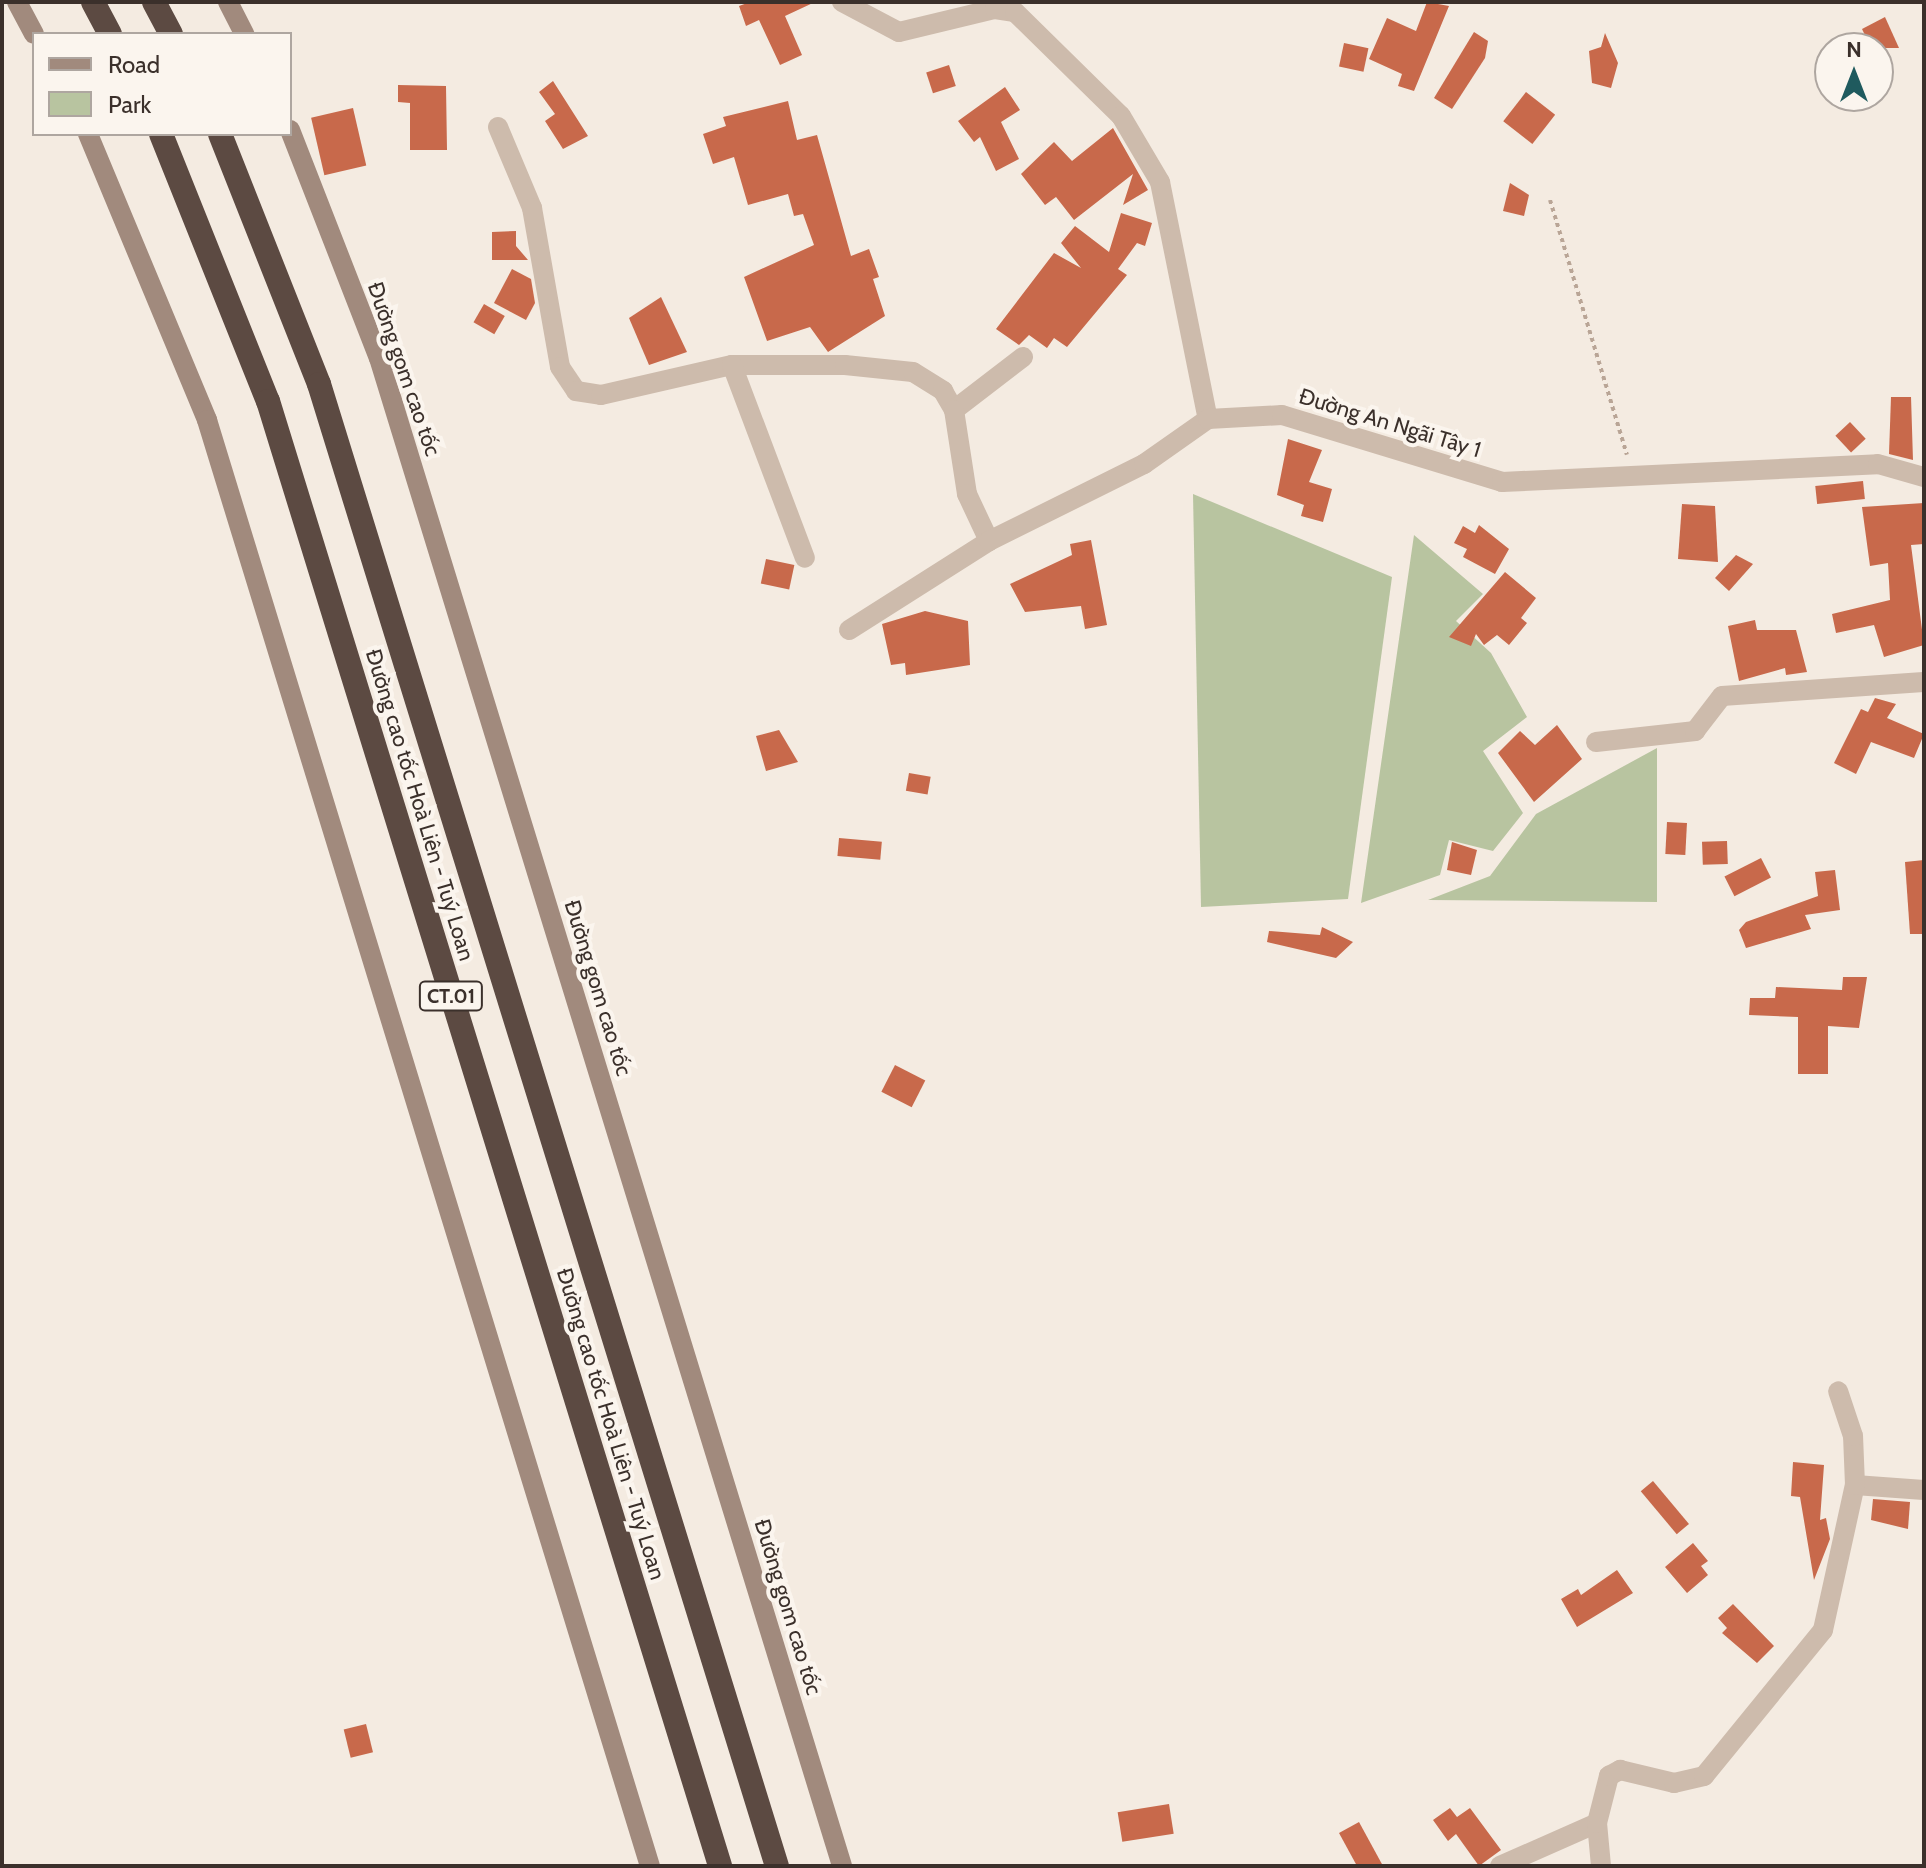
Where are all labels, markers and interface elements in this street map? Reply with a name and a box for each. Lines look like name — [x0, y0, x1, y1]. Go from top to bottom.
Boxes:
legend — [32, 32, 292, 136]
north arrow — [1814, 32, 1894, 112]
text: N — [1846, 36, 1862, 63]
text: Road — [108, 50, 160, 79]
text: Park — [108, 90, 151, 119]
street label: Đường gom cao tốc — [362, 279, 446, 459]
street label: Đường An Ngãi Tây 1 — [1296, 383, 1484, 463]
street label: Đường cao tốc Hoà Liên - Tuý Loan — [360, 646, 480, 964]
street label: Đường gom cao tốc — [559, 897, 637, 1079]
road number: CT.01 — [417, 980, 485, 1012]
street label: Đường cao tốc Hoà Liên - Tuý Loan — [551, 1265, 671, 1583]
street label: Đường gom cao tốc — [749, 1516, 827, 1698]

